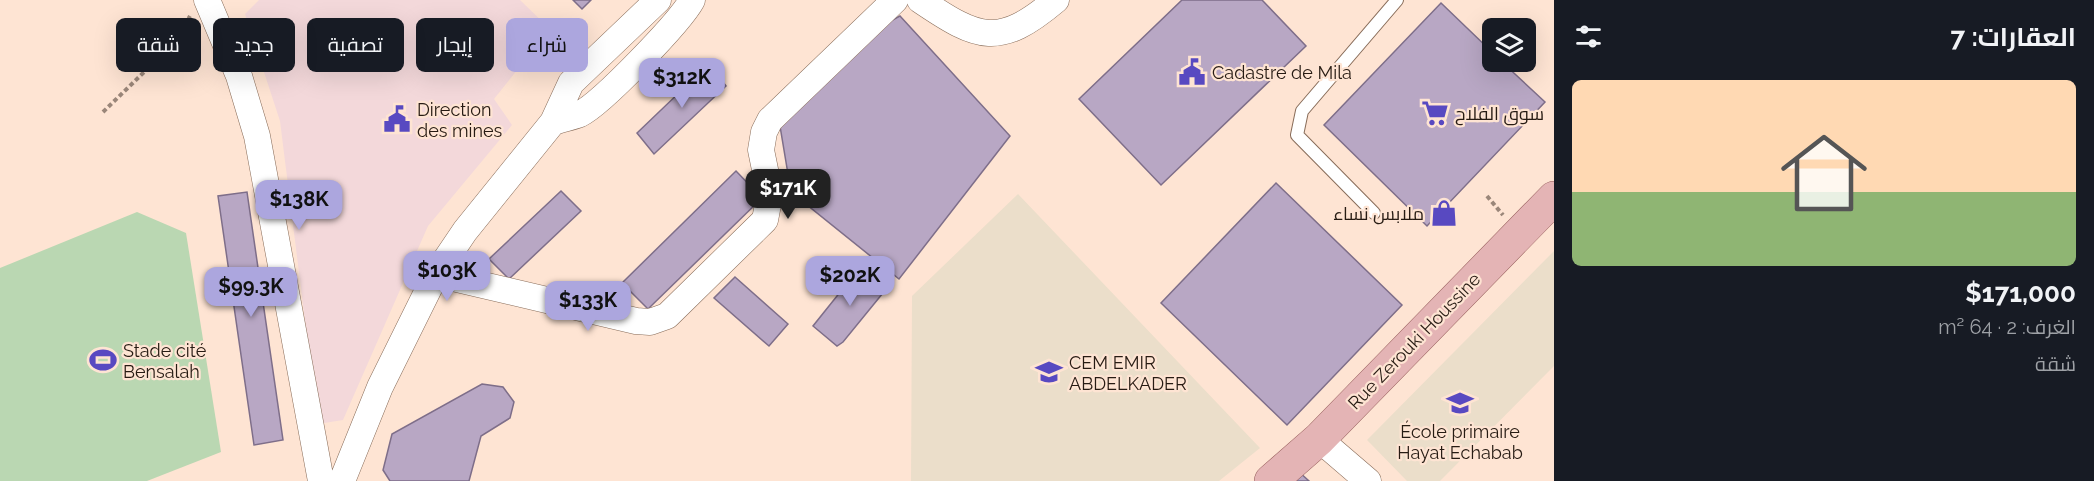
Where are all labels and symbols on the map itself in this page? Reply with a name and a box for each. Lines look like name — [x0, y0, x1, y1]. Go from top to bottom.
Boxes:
public building icon: Cadastre de Mila — [1177, 57, 1207, 87]
pin: $312K — [640, 58, 724, 109]
place label: Cadastre de Mila — [1212, 62, 1352, 83]
supermarket icon: سوق الفلاح — [1420, 98, 1450, 128]
place label: Direction des mines — [417, 99, 503, 141]
place label: سوق الفلاح — [1455, 103, 1544, 126]
public building icon: Direction des mines — [382, 104, 412, 134]
pin: $171K — [746, 169, 830, 220]
pin: $138K — [257, 180, 341, 231]
shop icon: ملابس نساء — [1429, 198, 1459, 228]
place label: ملابس نساء — [1333, 203, 1424, 225]
pin: $103K — [405, 251, 489, 302]
pin: $202K — [808, 256, 892, 307]
pin: $99.3K — [202, 267, 300, 318]
street label: Rue Zerouki Houssine — [1343, 268, 1485, 414]
pin: $133K — [546, 281, 630, 332]
place label: Stade cité Bensalah — [123, 340, 207, 382]
sports icon: Stade cité Bensalah — [88, 345, 118, 375]
place label: CEM EMIR ABDELKADER — [1069, 352, 1187, 394]
school or university icon: CEM EMIR ABDELKADER — [1034, 357, 1064, 387]
school or university icon: École primaire Hayat Echabab — [1445, 388, 1475, 418]
place label: École primaire Hayat Echabab — [1397, 420, 1523, 463]

